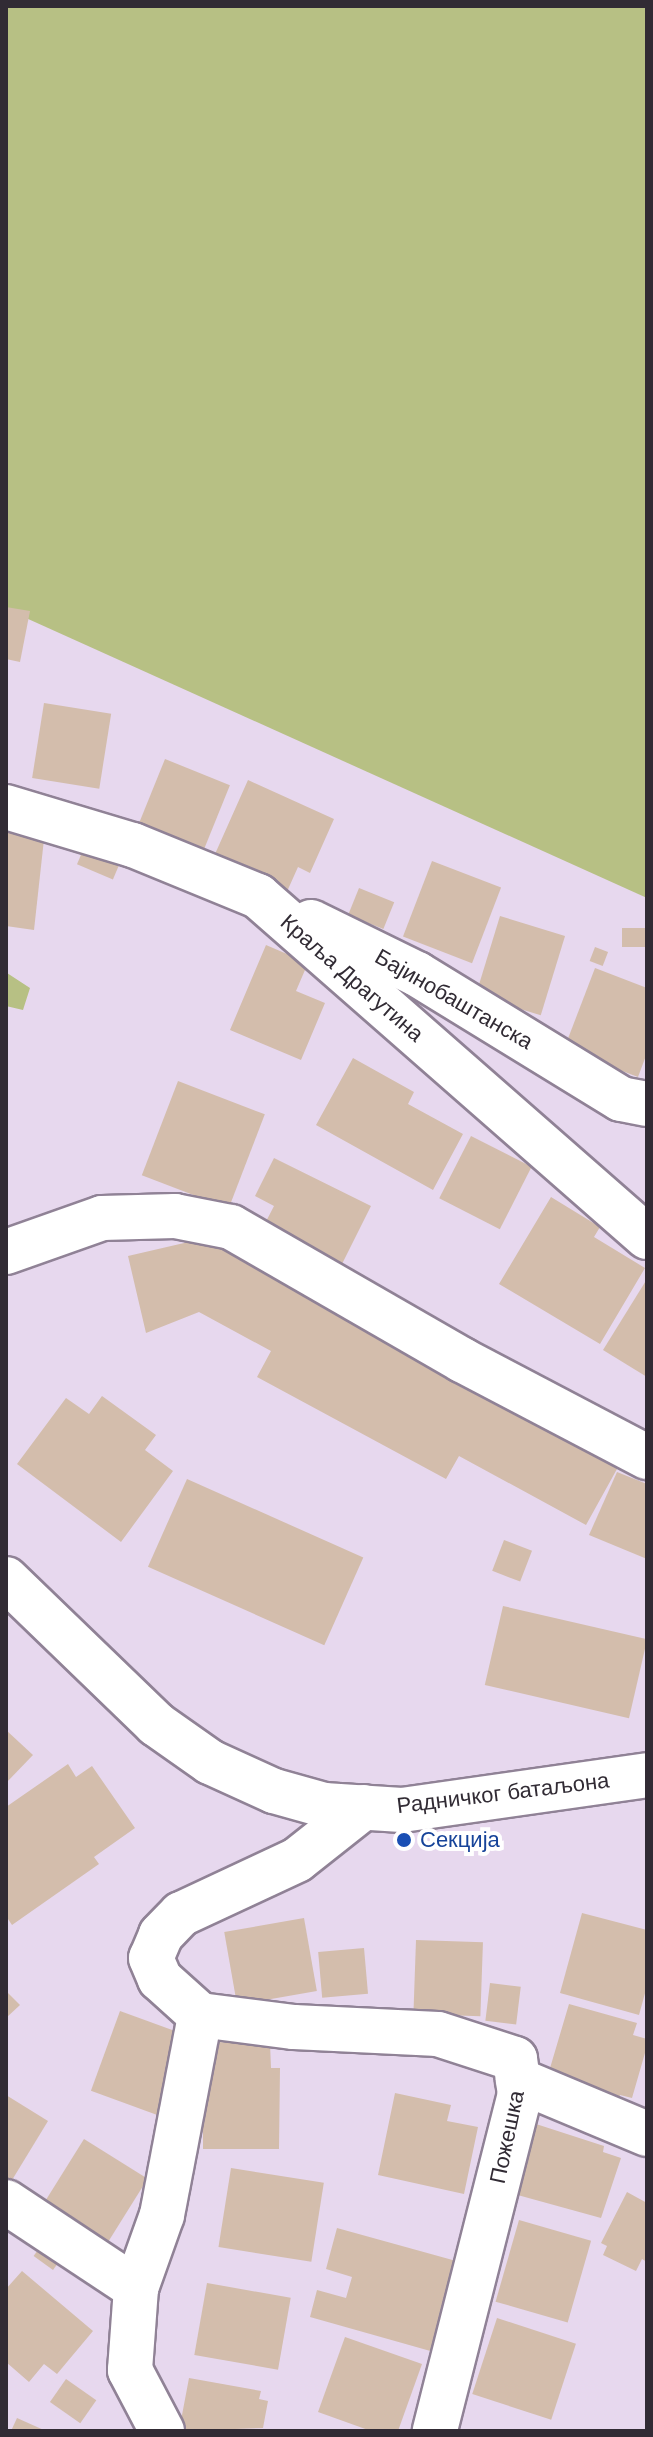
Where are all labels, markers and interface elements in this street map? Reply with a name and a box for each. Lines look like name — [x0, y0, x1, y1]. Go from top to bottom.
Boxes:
street label: Краља Драгутина — [275, 909, 429, 1047]
street label: Бајинобаштанска — [370, 943, 538, 1055]
street label: Радничког батаљона — [395, 1767, 611, 1819]
place label: Секција — [420, 1827, 500, 1853]
marker: Секција — [395, 1831, 413, 1849]
street label: Пожешка — [484, 2088, 530, 2186]

